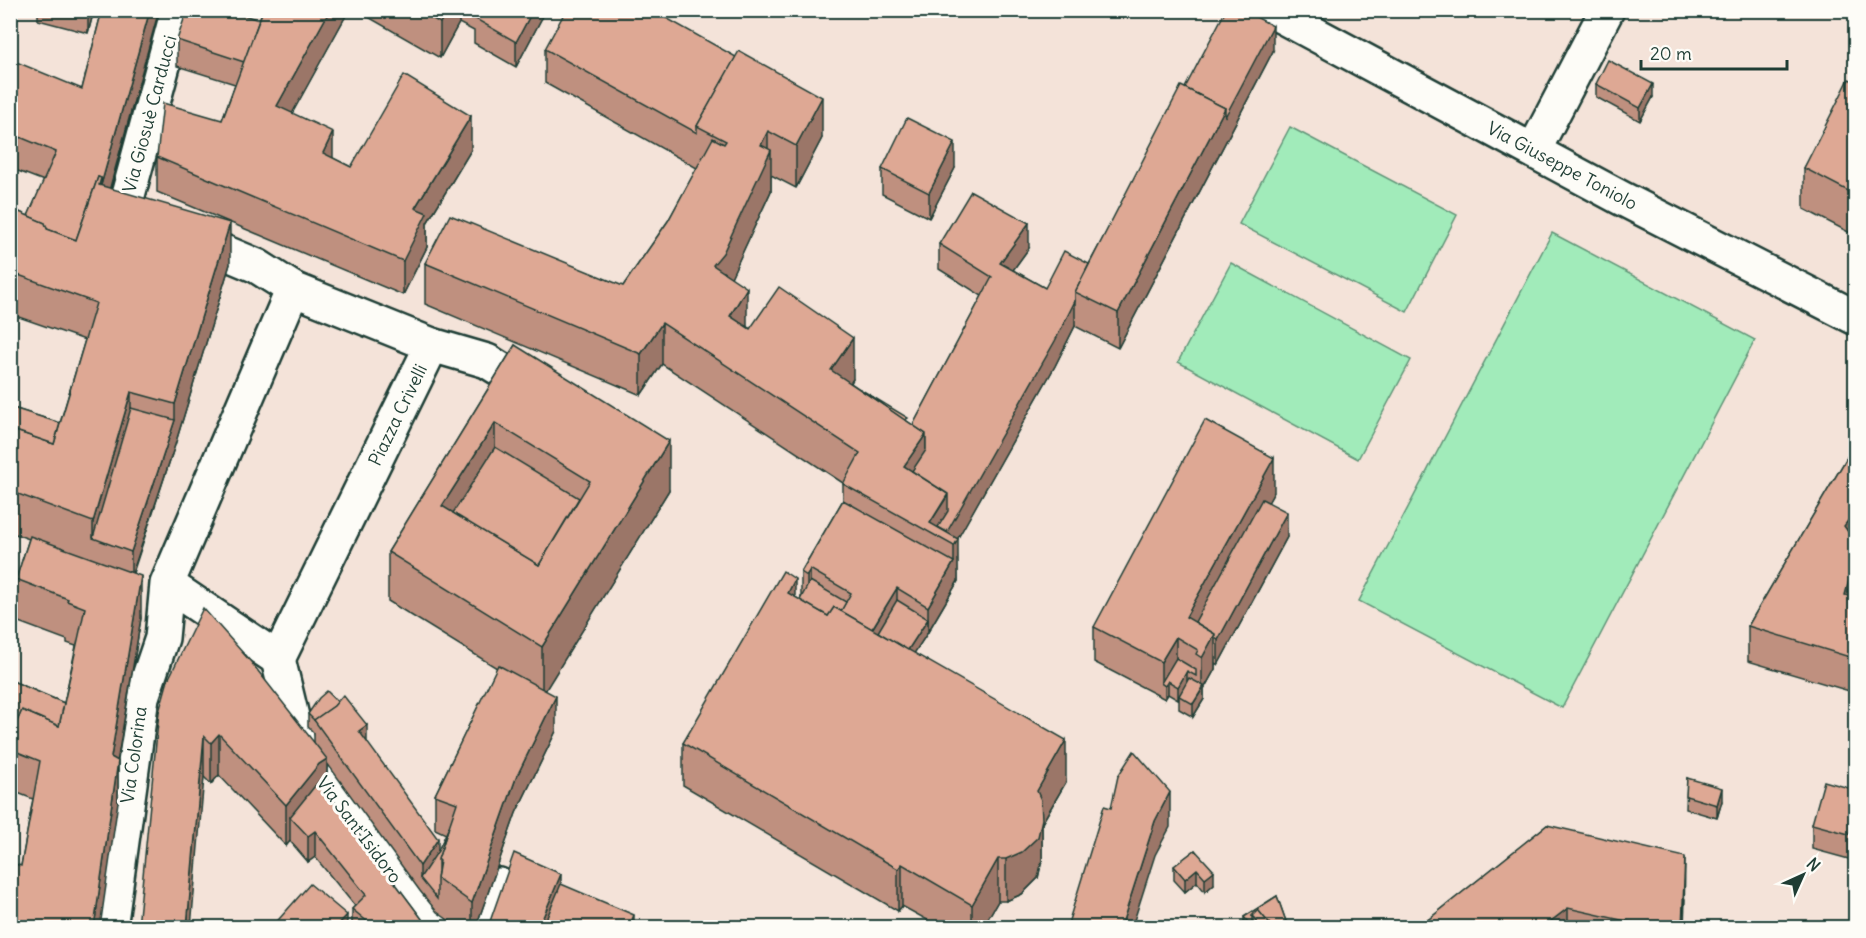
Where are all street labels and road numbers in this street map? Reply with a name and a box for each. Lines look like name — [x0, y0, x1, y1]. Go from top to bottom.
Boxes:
street label: Via Giosuè Carducci — [117, 33, 182, 195]
street label: Via Giuseppe Toniolo — [1483, 116, 1641, 215]
street label: Piazza Crivelli — [363, 360, 432, 469]
street label: Via Colorina — [115, 705, 152, 805]
street label: Via Sant'Isidoro — [312, 772, 407, 888]

